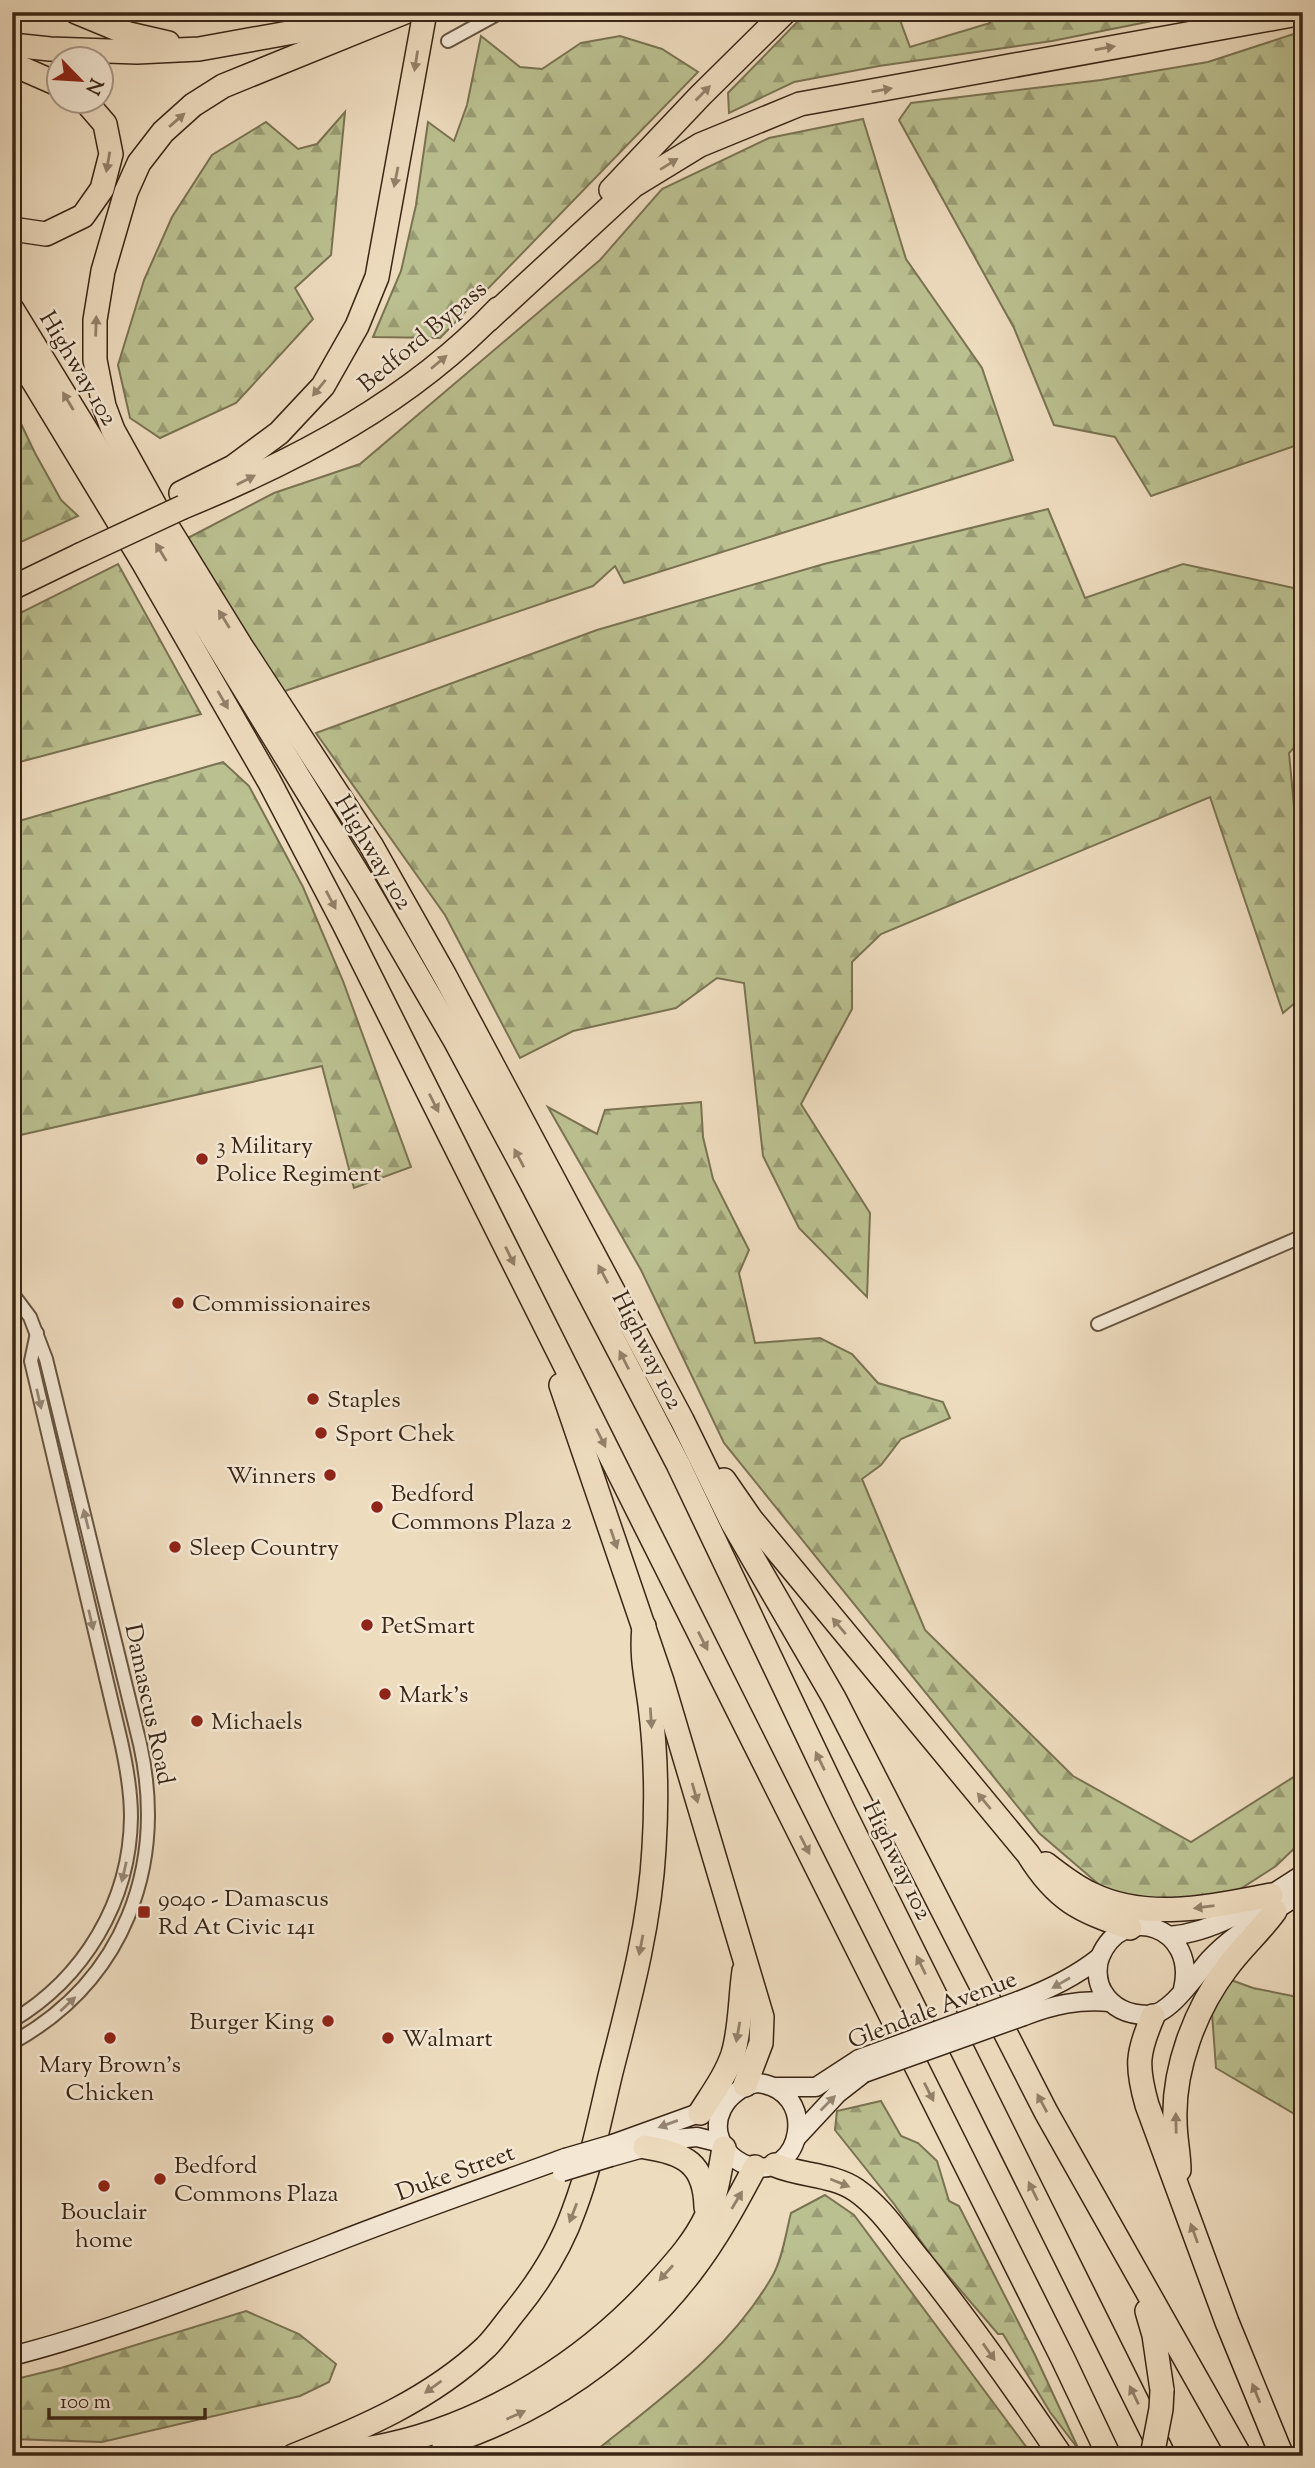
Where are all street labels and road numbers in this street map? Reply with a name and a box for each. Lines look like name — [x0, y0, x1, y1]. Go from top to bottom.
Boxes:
street label: Bedford Bypass — [352, 273, 495, 402]
street label: Highway 102 — [30, 305, 125, 433]
street label: Highway 102 — [325, 789, 420, 917]
street label: Highway 102 — [602, 1286, 691, 1416]
street label: Damascus Road — [114, 1621, 182, 1788]
street label: Highway 102 — [853, 1796, 940, 1926]
street label: Glendale Avenue — [843, 1963, 1022, 2059]
street label: Duke Street — [392, 2137, 520, 2211]

